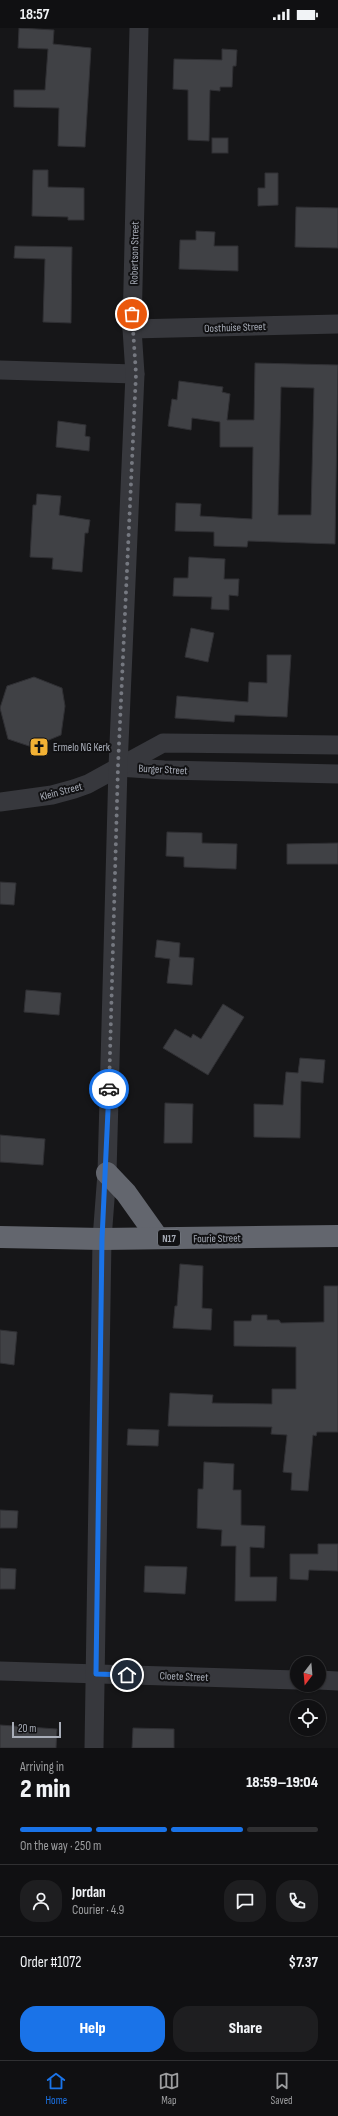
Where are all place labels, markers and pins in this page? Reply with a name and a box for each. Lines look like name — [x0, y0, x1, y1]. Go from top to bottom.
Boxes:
pin — [115, 297, 149, 331]
church icon: Ermelo NG Kerk — [28, 736, 50, 758]
place label: Ermelo NG Kerk — [53, 741, 111, 754]
pin — [110, 1658, 144, 1692]

